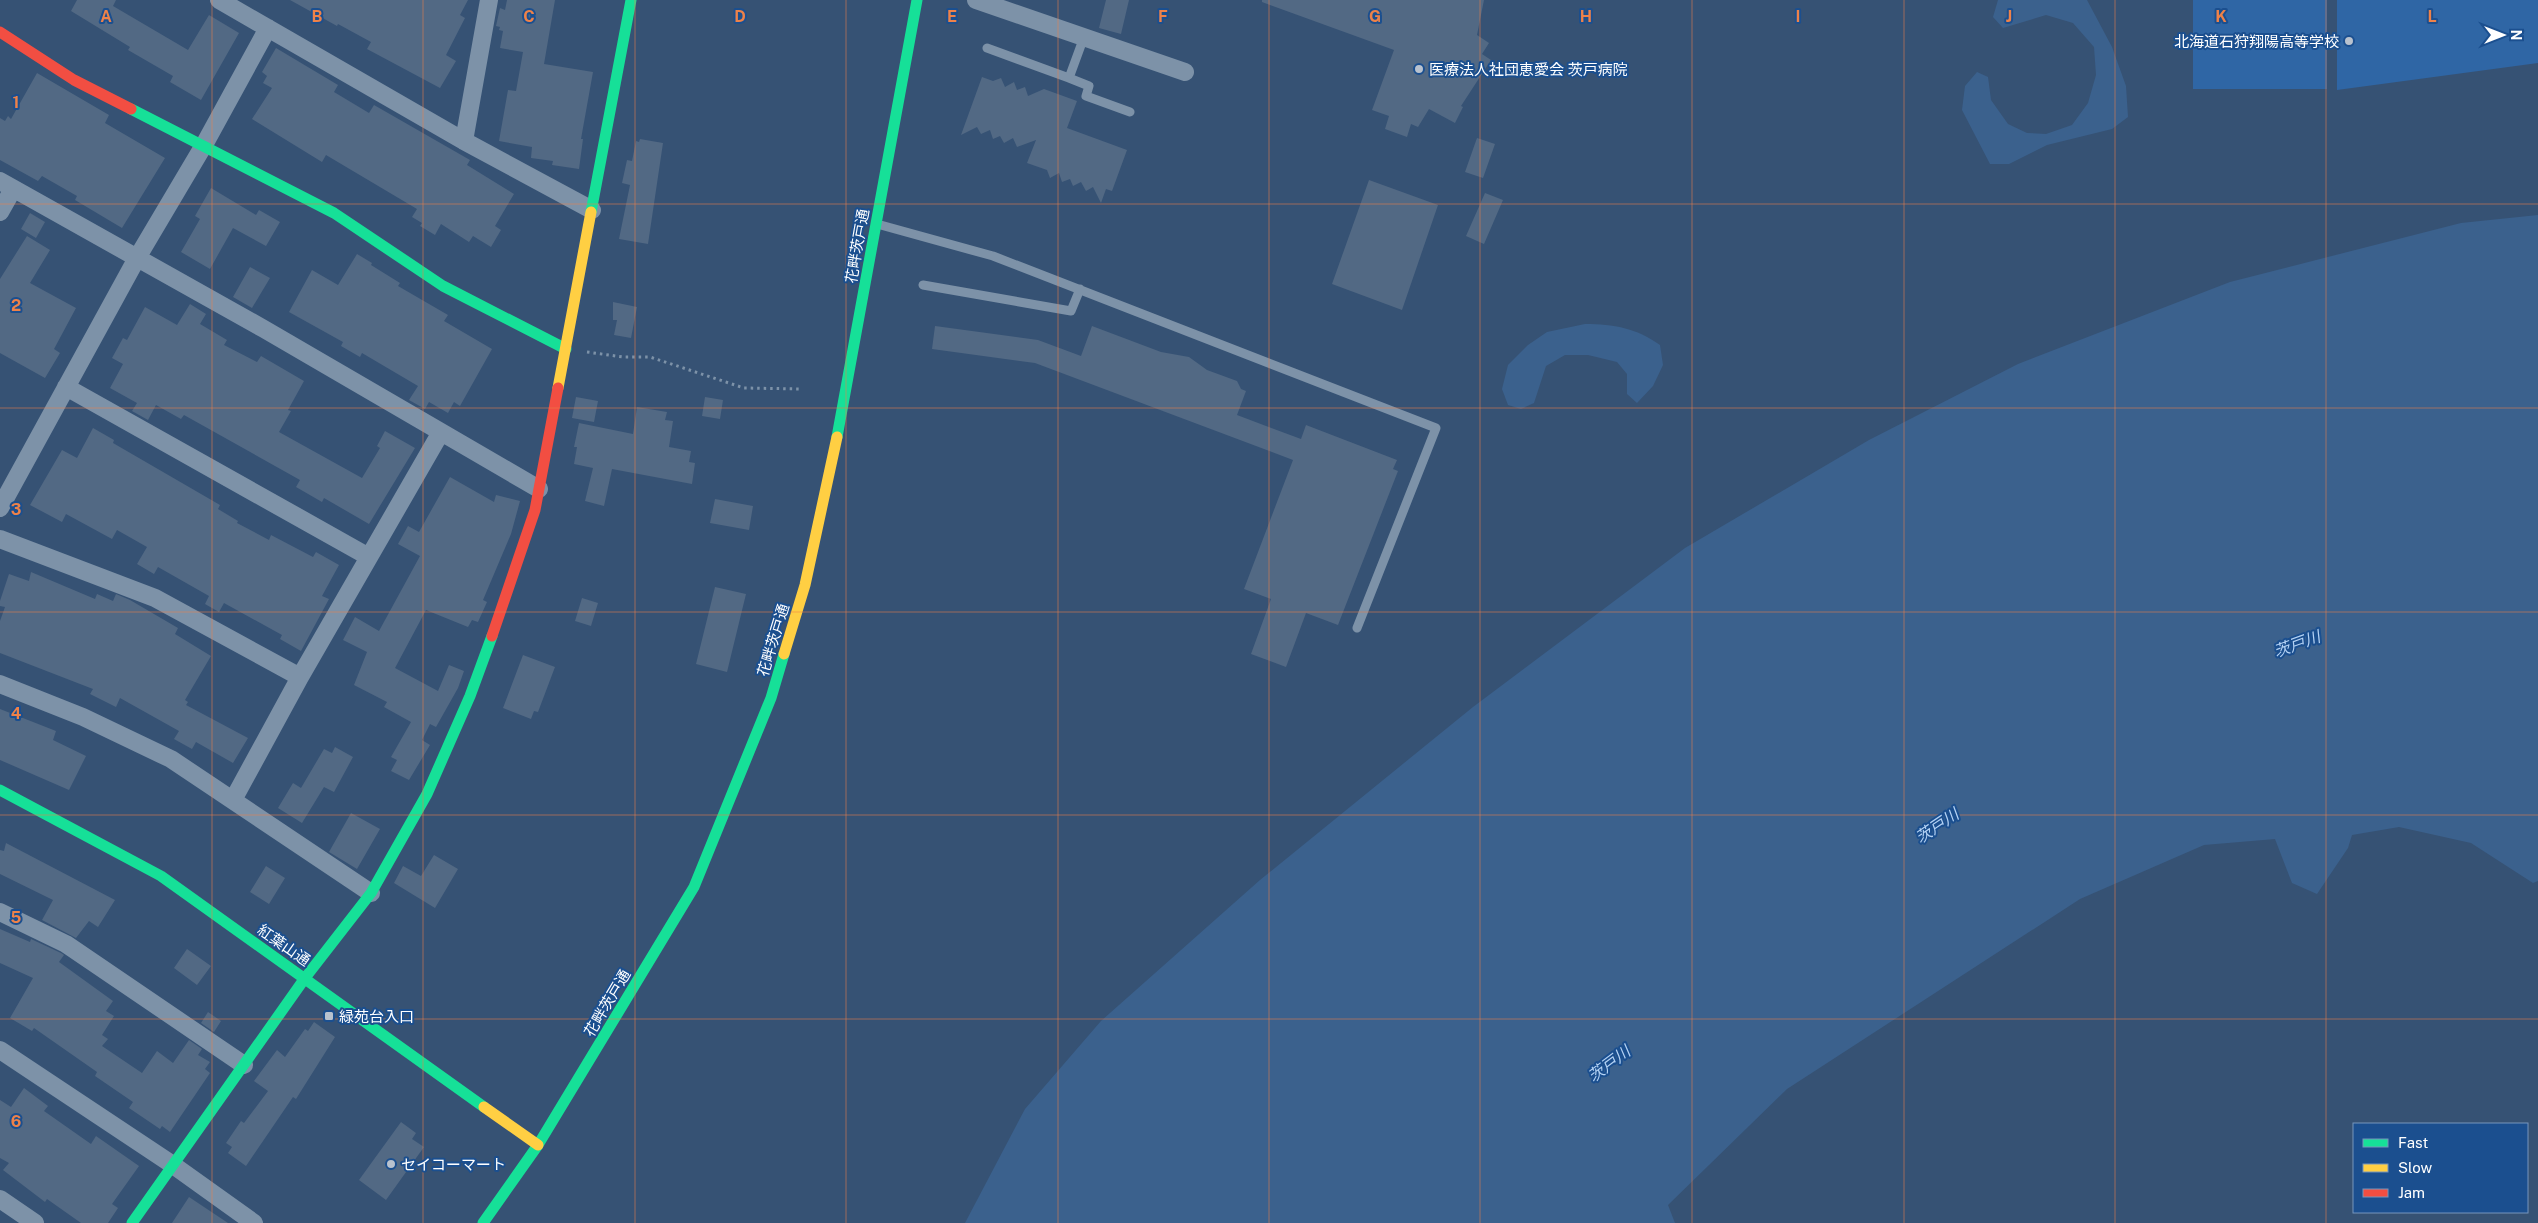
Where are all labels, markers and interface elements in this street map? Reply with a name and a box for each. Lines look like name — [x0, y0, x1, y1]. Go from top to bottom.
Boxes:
text: A — [100, 7, 112, 26]
text: B — [312, 7, 323, 26]
text: C — [523, 7, 535, 26]
text: D — [734, 7, 746, 26]
text: E — [947, 7, 957, 26]
text: F — [1158, 7, 1168, 26]
text: G — [1369, 7, 1381, 26]
text: H — [1580, 7, 1592, 26]
text: I — [1796, 7, 1800, 26]
text: J — [2006, 7, 2012, 26]
text: K — [2215, 7, 2227, 26]
text: L — [2427, 7, 2437, 26]
north arrow — [2478, 10, 2528, 60]
text: N — [2508, 30, 2524, 40]
place label: 北海道石狩翔陽高等学校 — [2174, 33, 2339, 50]
marker: 北海道石狩翔陽高等学校 — [2343, 35, 2355, 47]
place label: 医療法人社団恵愛会 茨戸病院 — [1429, 61, 1628, 78]
marker: 医療法人社団恵愛会 茨戸病院 — [1413, 63, 1425, 75]
text: 1 — [13, 93, 19, 112]
street label: 花畔茨戸通 — [842, 208, 872, 284]
text: 2 — [11, 296, 21, 315]
text: 3 — [11, 500, 21, 519]
street label: 花畔茨戸通 — [754, 602, 792, 678]
water label: 茨戸川 — [2271, 626, 2325, 661]
text: 4 — [11, 704, 22, 723]
water label: 茨戸川 — [1912, 804, 1964, 847]
text: 5 — [11, 908, 22, 927]
street label: 紅葉山通 — [255, 921, 313, 969]
street label: 花畔茨戸通 — [580, 966, 634, 1040]
place label: 緑苑台入口 — [339, 1008, 414, 1025]
marker: 緑苑台入口 — [323, 1010, 335, 1022]
water label: 茨戸川 — [1584, 1041, 1635, 1086]
text: 6 — [11, 1112, 21, 1131]
legend — [2353, 1123, 2528, 1213]
text: Fast — [2398, 1134, 2428, 1151]
place label: セイコーマート — [401, 1156, 506, 1173]
marker: セイコーマート — [385, 1158, 397, 1170]
text: Slow — [2398, 1159, 2433, 1176]
text: Jam — [2398, 1184, 2425, 1201]

